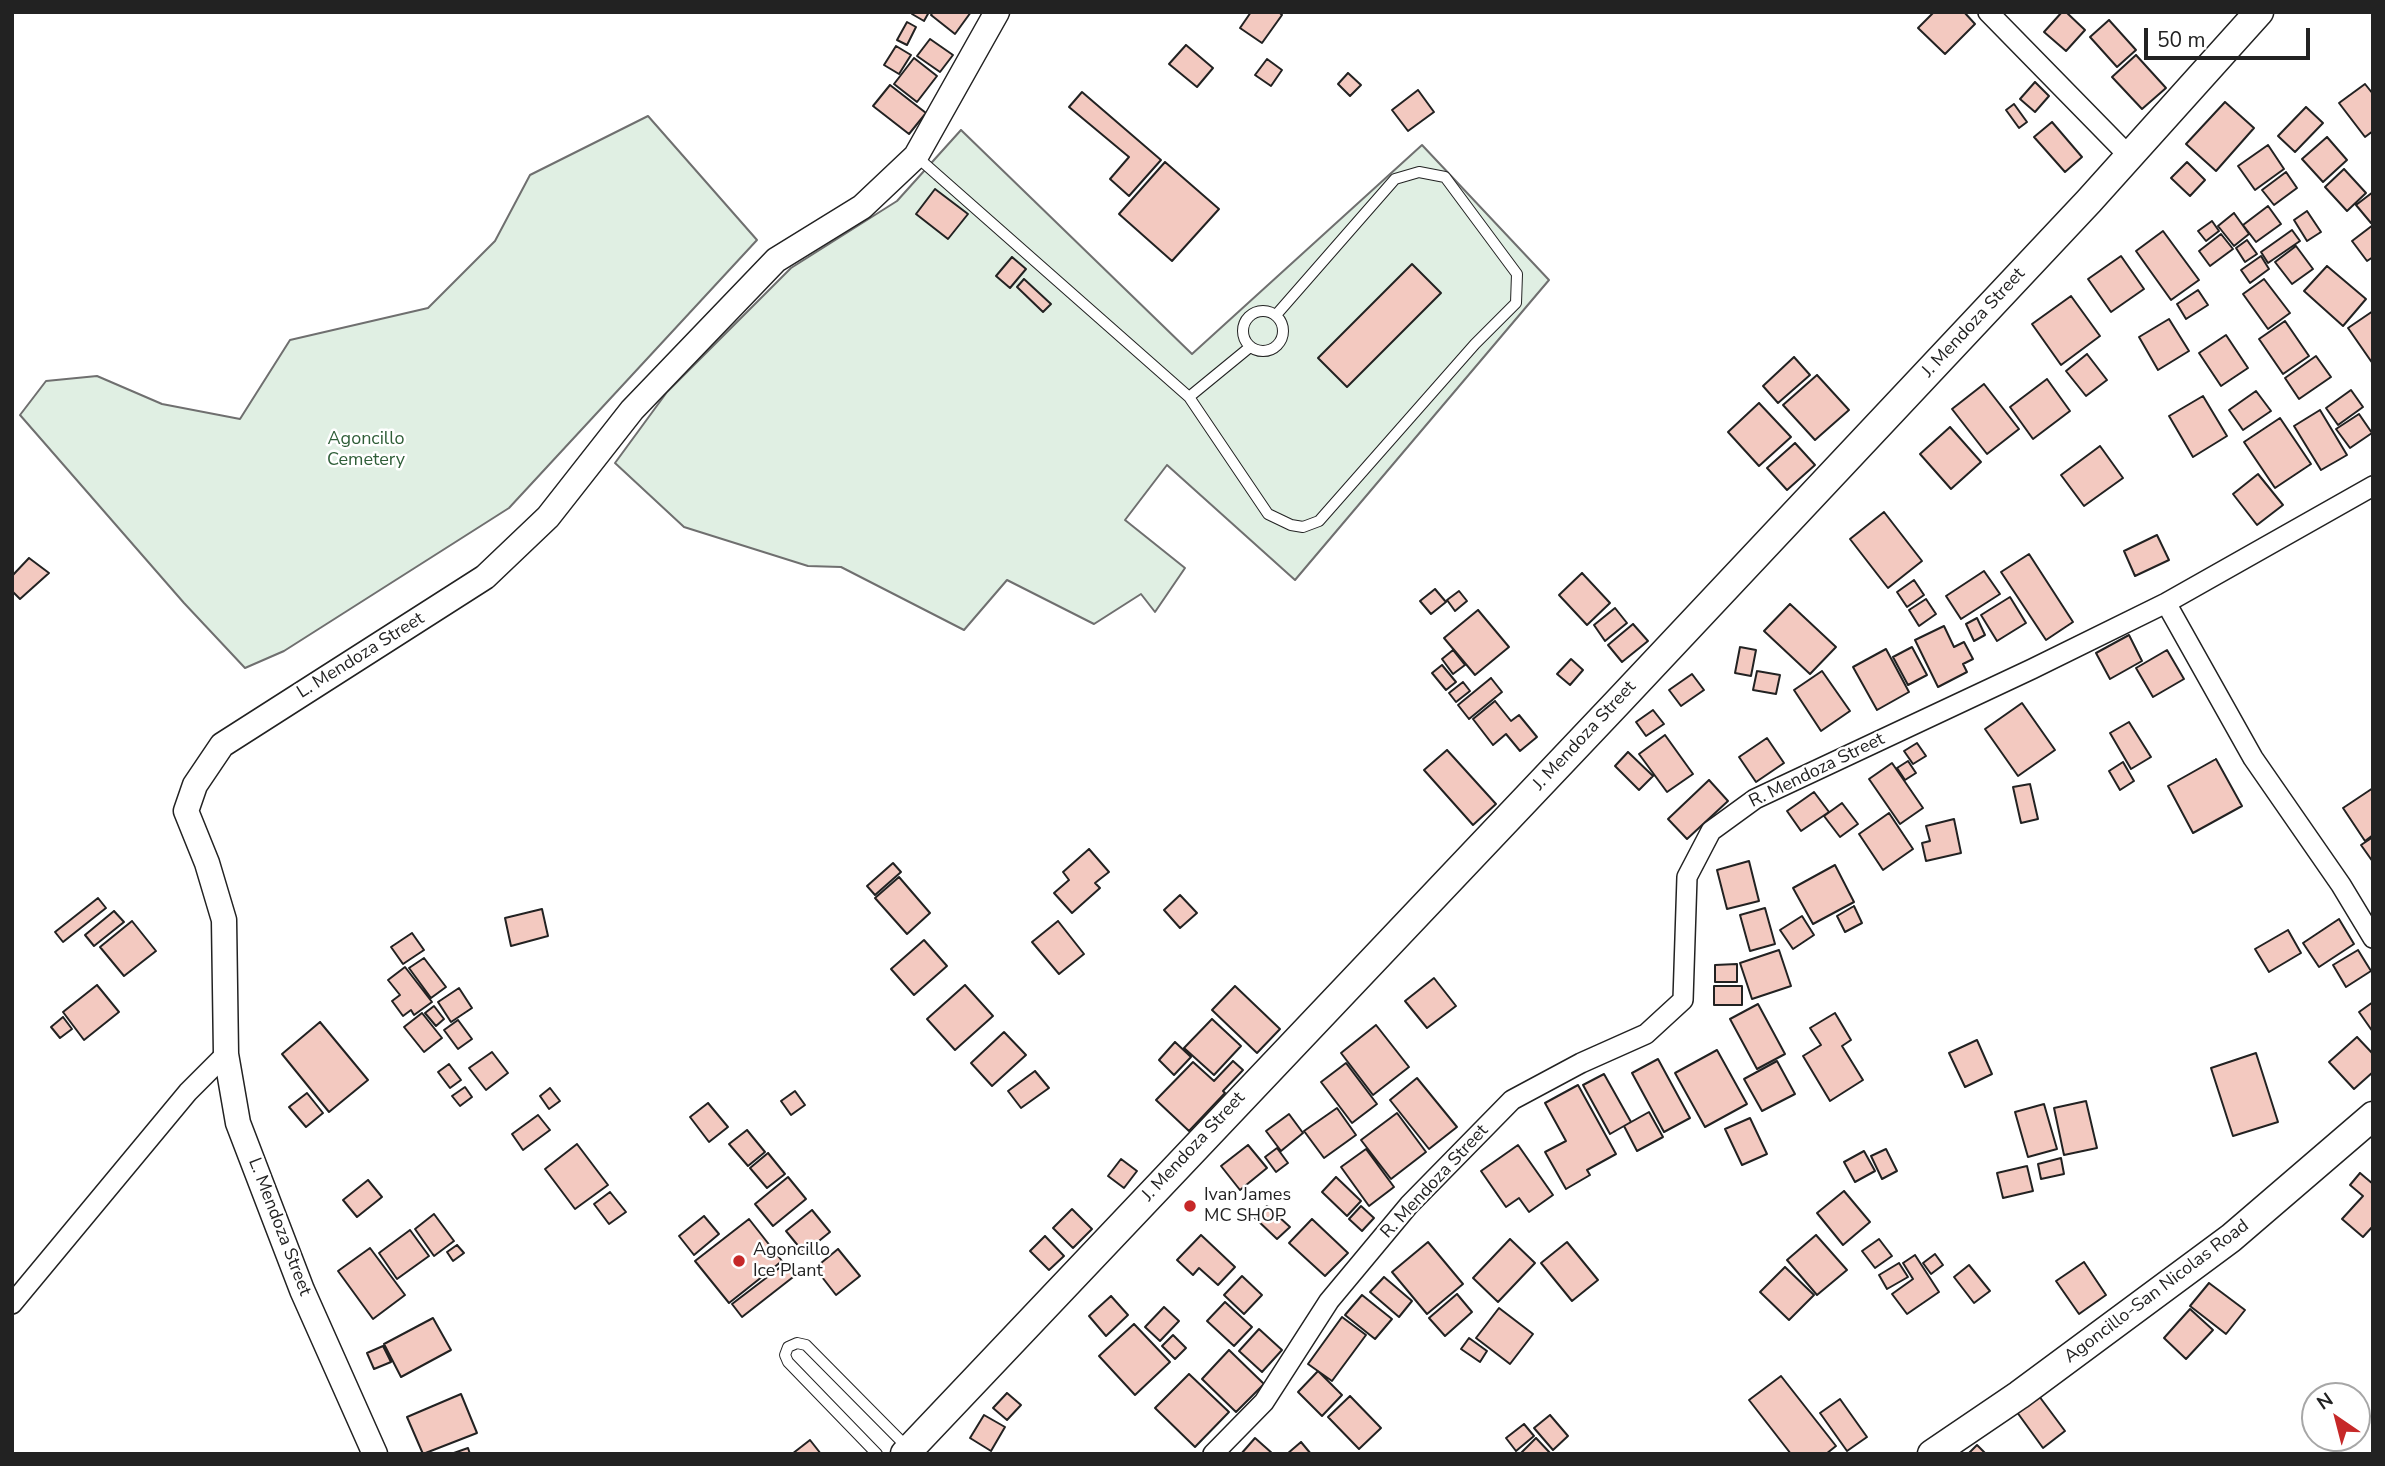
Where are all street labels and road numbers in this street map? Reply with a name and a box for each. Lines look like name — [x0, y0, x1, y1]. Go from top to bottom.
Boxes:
street label: J. Mendoza Street — [1918, 264, 2030, 382]
street label: L. Mendoza Street — [293, 608, 429, 704]
street label: J. Mendoza Street — [1529, 677, 1641, 795]
street label: R. Mendoza Street — [1746, 729, 1888, 813]
street label: J. Mendoza Street — [1138, 1088, 1250, 1206]
street label: R. Mendoza Street — [1377, 1121, 1493, 1243]
street label: L. Mendoza Street — [243, 1155, 315, 1299]
street label: Agoncillo-San Nicolas Road — [2060, 1215, 2254, 1369]

